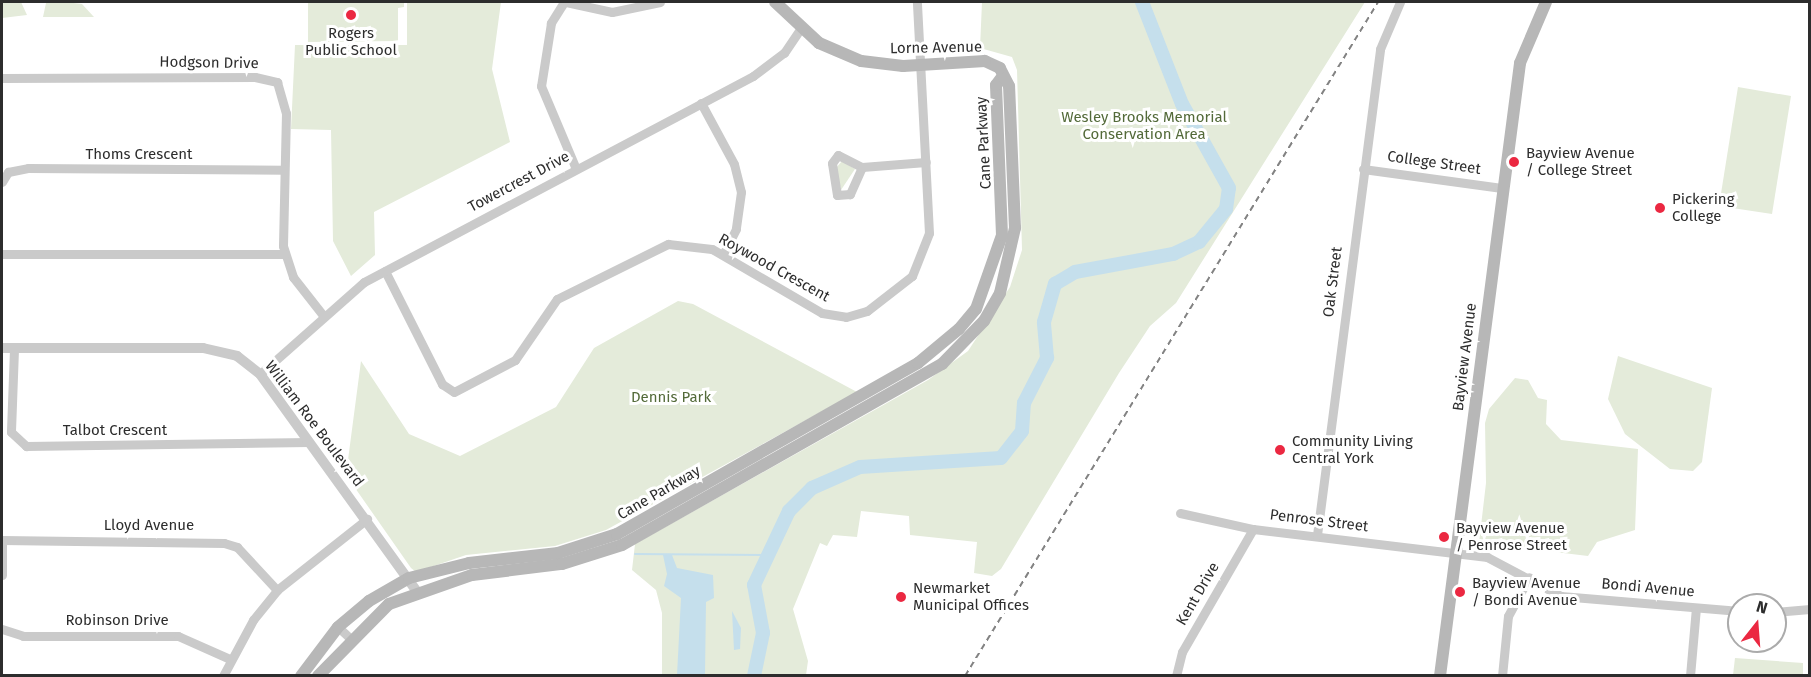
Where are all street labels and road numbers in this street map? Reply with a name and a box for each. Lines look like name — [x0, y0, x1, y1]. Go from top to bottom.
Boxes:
street label: Lorne Avenue — [890, 38, 982, 58]
street label: Hodgson Drive — [159, 53, 259, 73]
street label: Cane Parkway — [973, 96, 995, 190]
street label: Thoms Crescent — [85, 146, 193, 164]
street label: Towercrest Drive — [465, 148, 573, 216]
street label: College Street — [1386, 148, 1482, 178]
street label: Roywood Crescent — [715, 230, 833, 306]
street label: Oak Street — [1320, 246, 1346, 318]
street label: Bayview Avenue — [1449, 302, 1481, 412]
street label: William Roe Boulevard — [261, 357, 367, 491]
street label: Talbot Crescent — [63, 422, 167, 440]
street label: Cane Parkway — [614, 462, 704, 524]
street label: Penrose Street — [1269, 506, 1369, 536]
street label: Lloyd Avenue — [104, 517, 194, 535]
street label: Kent Drive — [1173, 559, 1223, 629]
street label: Bondi Avenue — [1601, 575, 1695, 601]
street label: Robinson Drive — [65, 612, 169, 630]

